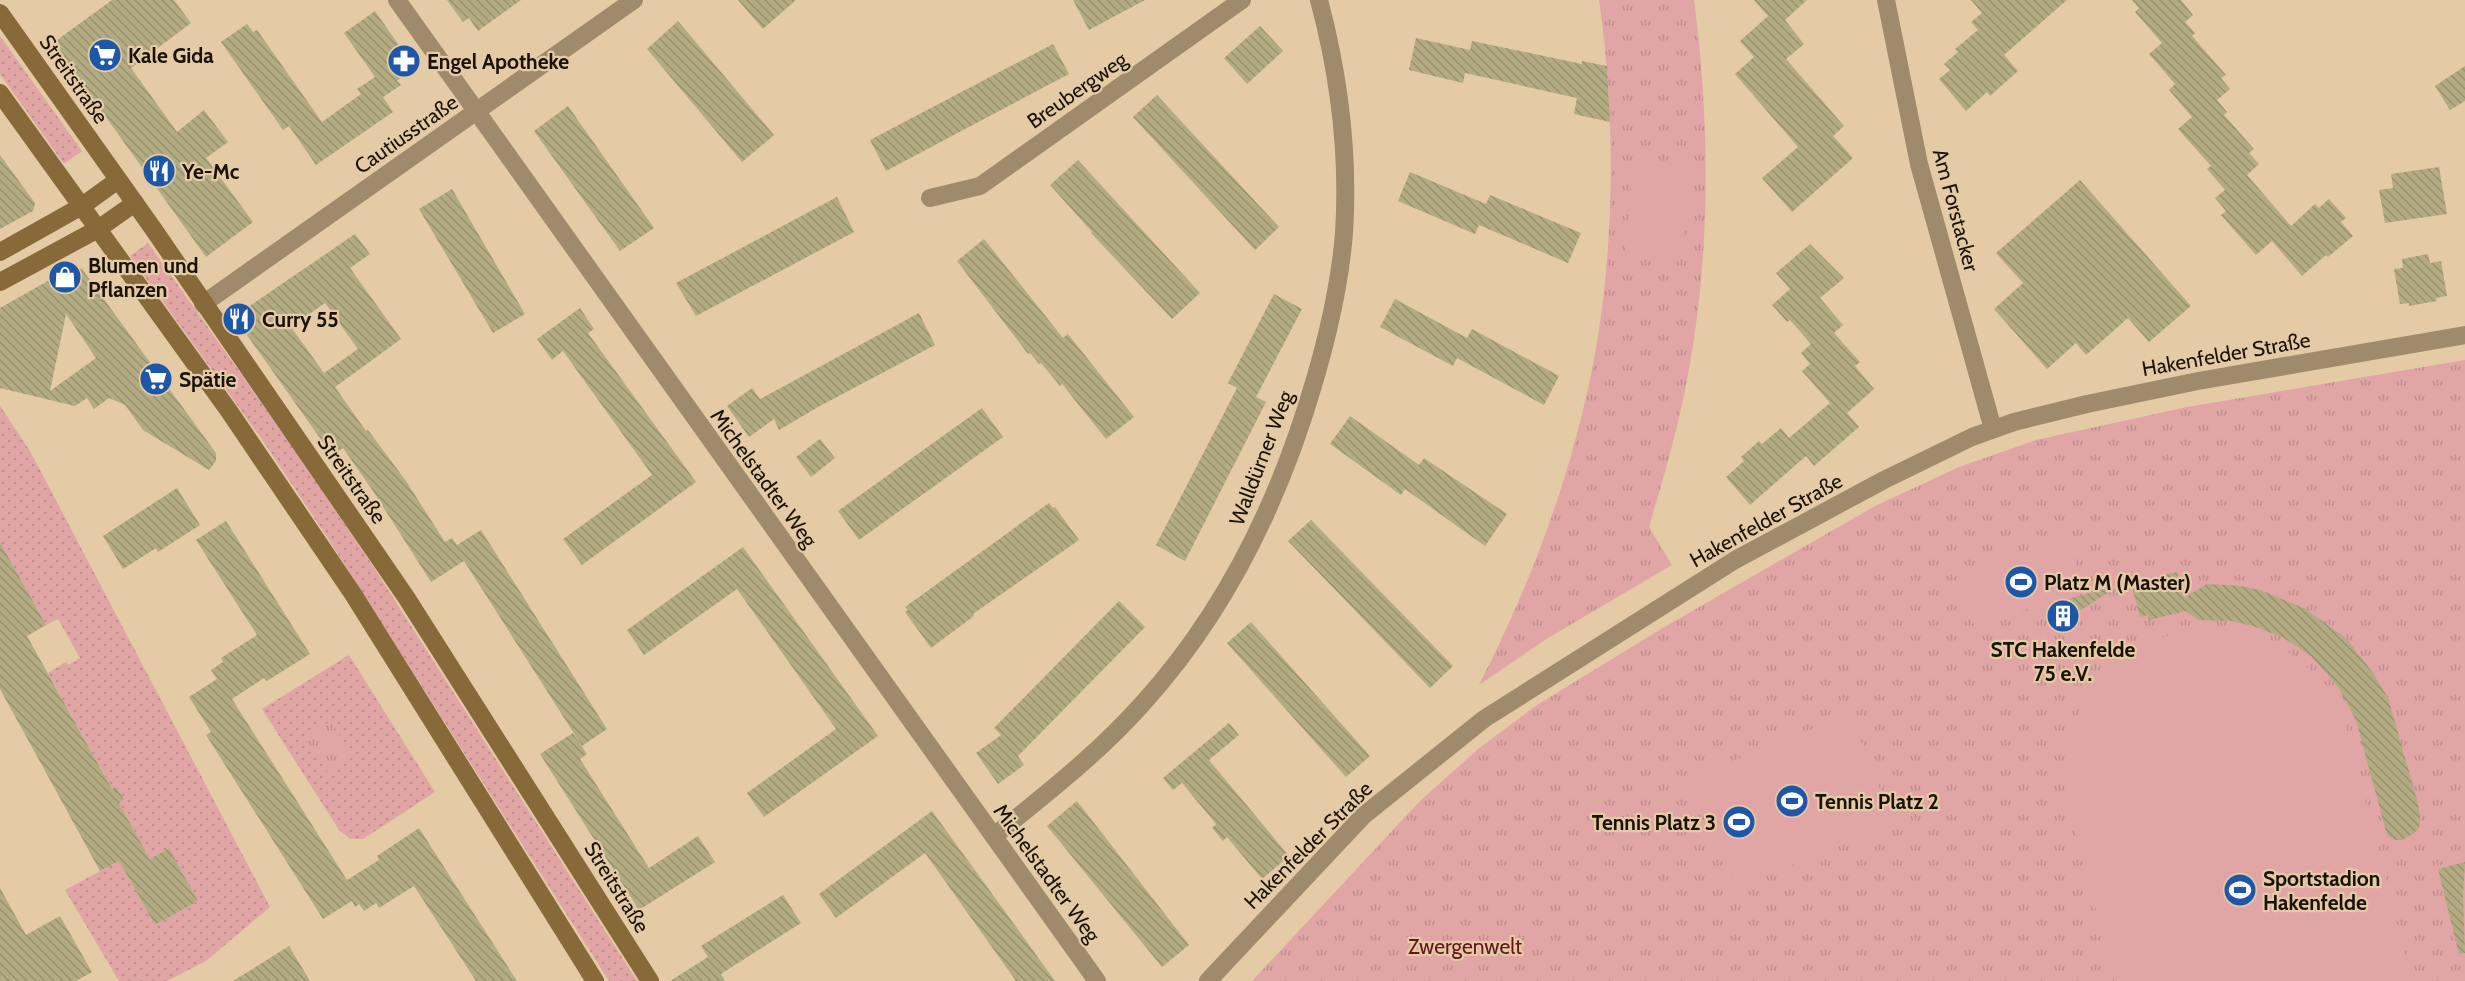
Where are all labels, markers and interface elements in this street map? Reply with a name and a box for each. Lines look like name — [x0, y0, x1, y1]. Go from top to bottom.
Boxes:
street label: Streitstraße — [34, 30, 114, 128]
supermarket icon: Kale Gida — [87, 37, 123, 73]
place label: Kale Gida — [128, 43, 214, 68]
pharmacy icon: Engel Apotheke — [386, 43, 422, 79]
street label: Breubergweg — [1022, 46, 1132, 134]
place label: Engel Apotheke — [427, 49, 569, 74]
street label: Cautiusstraße — [350, 89, 463, 179]
street label: Am Forstacker — [1928, 146, 1984, 274]
restaurant icon: Ye-Mc — [141, 153, 177, 189]
place label: Ye-Mc — [181, 159, 240, 184]
place label: Blumen und Pflanzen — [88, 253, 199, 302]
shop icon: Blumen und Pflanzen — [47, 259, 83, 295]
restaurant icon: Curry 55 — [221, 301, 257, 337]
place label: Curry 55 — [262, 307, 339, 332]
street label: Hakenfelder Straße — [2140, 327, 2312, 381]
supermarket icon: Spätie — [138, 361, 174, 397]
place label: Spätie — [179, 367, 237, 392]
street label: Walldürner Weg — [1224, 387, 1298, 529]
street label: Michelstadter Weg — [705, 404, 823, 552]
street label: Streitstraße — [312, 430, 392, 528]
street label: Hakenfelder Straße — [1685, 468, 1847, 572]
sports icon: Platz M (Master) — [2003, 564, 2039, 600]
place label: Platz M (Master) — [2044, 570, 2191, 595]
building icon: STC Hakenfelde 75 e.V. — [2045, 598, 2081, 634]
place label: STC Hakenfelde 75 e.V. — [1991, 637, 2136, 686]
street label: Hakenfelder Straße — [1239, 776, 1377, 914]
sports icon: Tennis Platz 2 — [1774, 783, 1810, 819]
place label: Tennis Platz 2 — [1815, 789, 1939, 814]
street label: Michelstadter Weg — [988, 799, 1106, 947]
sports icon: Tennis Platz 3 — [1721, 804, 1757, 840]
place label: Tennis Platz 3 — [1592, 810, 1716, 835]
street label: Streitstraße — [579, 837, 655, 937]
place label: Sportstadion Hakenfelde — [2263, 866, 2380, 915]
sports icon: Sportstadion Hakenfelde — [2222, 872, 2258, 908]
park label: Zwergenwelt — [1408, 934, 1522, 959]

